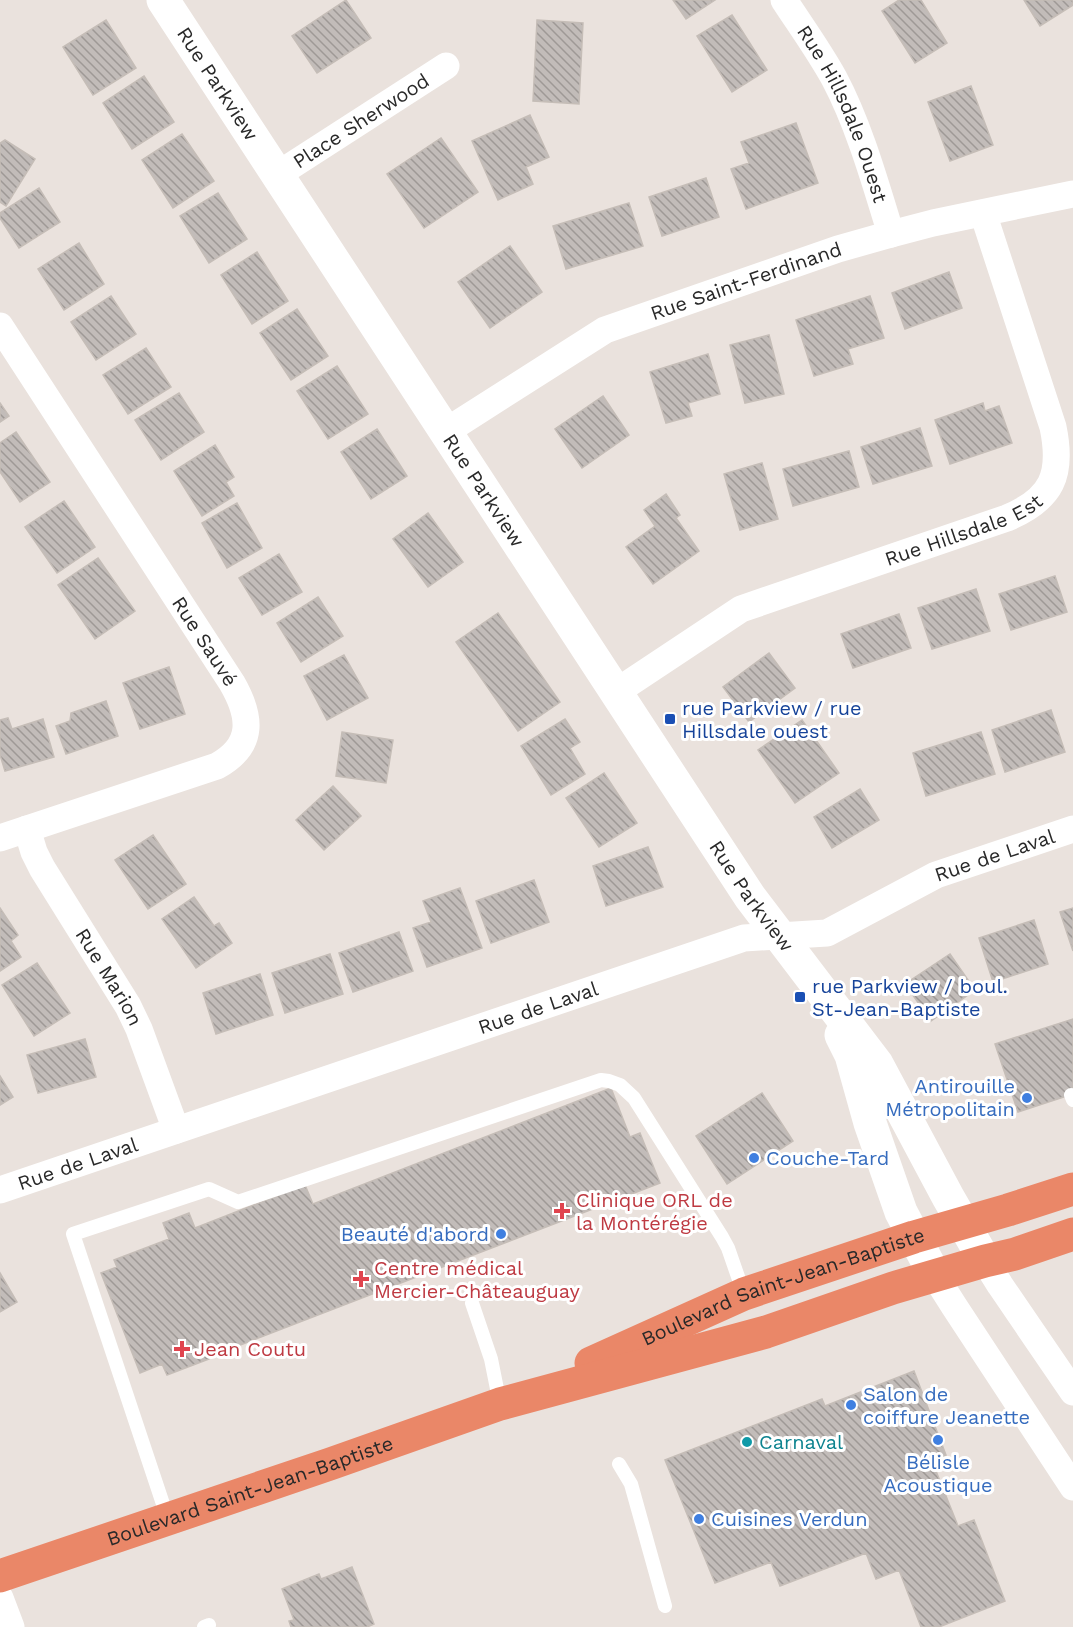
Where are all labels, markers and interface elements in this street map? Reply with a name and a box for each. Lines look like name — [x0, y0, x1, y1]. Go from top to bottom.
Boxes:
street label: Rue Hillsdale Ouest — [792, 20, 893, 206]
street label: Rue Parkview — [172, 22, 264, 145]
street label: Place Sherwood — [289, 68, 434, 173]
street label: Rue Saint-Ferdinand — [647, 237, 845, 325]
street label: Rue Parkview — [438, 429, 530, 552]
street label: Rue Hillsdale Est — [882, 489, 1048, 571]
street label: Rue Sauvé — [167, 592, 243, 691]
place label: rue Parkview / rue Hillsdale ouest — [682, 696, 862, 743]
marker: rue Parkview / rue Hillsdale ouest — [663, 712, 677, 726]
street label: Rue de Laval — [931, 824, 1058, 887]
street label: Rue Parkview — [704, 836, 799, 956]
street label: Rue Marion — [70, 924, 148, 1030]
place label: rue Parkview / boul. St-Jean-Baptiste — [812, 974, 1008, 1021]
street label: Rue de Laval — [475, 976, 601, 1039]
marker: rue Parkview / boul. St-Jean-Baptiste — [793, 990, 807, 1004]
place label: Antirouille Métropolitain — [885, 1074, 1015, 1121]
marker: Antirouille Métropolitain — [1020, 1091, 1034, 1105]
street label: Rue de Laval — [14, 1132, 141, 1195]
place label: Couche-Tard — [766, 1146, 889, 1170]
marker: Couche-Tard — [747, 1151, 761, 1165]
place label: Clinique ORL de la Montérégie — [576, 1188, 733, 1235]
marker: Clinique ORL de la Montérégie — [553, 1202, 571, 1220]
place label: Beauté d'abord — [341, 1222, 489, 1246]
street label: Boulevard Saint-Jean-Baptiste — [638, 1223, 927, 1351]
marker: Beauté d'abord — [494, 1227, 508, 1241]
place label: Centre médical Mercier-Châteauguay — [374, 1256, 581, 1303]
marker: Centre médical Mercier-Châteauguay — [352, 1270, 370, 1288]
place label: Jean Coutu — [194, 1337, 306, 1361]
marker: Jean Coutu — [175, 1342, 189, 1356]
place label: Salon de coiffure Jeanette — [863, 1382, 1030, 1429]
marker: Salon de coiffure Jeanette — [844, 1398, 858, 1412]
place label: Carnaval — [759, 1430, 843, 1454]
street label: Boulevard Saint-Jean-Baptiste — [104, 1431, 396, 1551]
marker: Bélisle Acoustique — [931, 1433, 945, 1447]
marker: Carnaval — [740, 1435, 754, 1449]
place label: Bélisle Acoustique — [883, 1450, 993, 1497]
place label: Cuisines Verdun — [711, 1507, 868, 1531]
marker: Cuisines Verdun — [692, 1512, 706, 1526]

